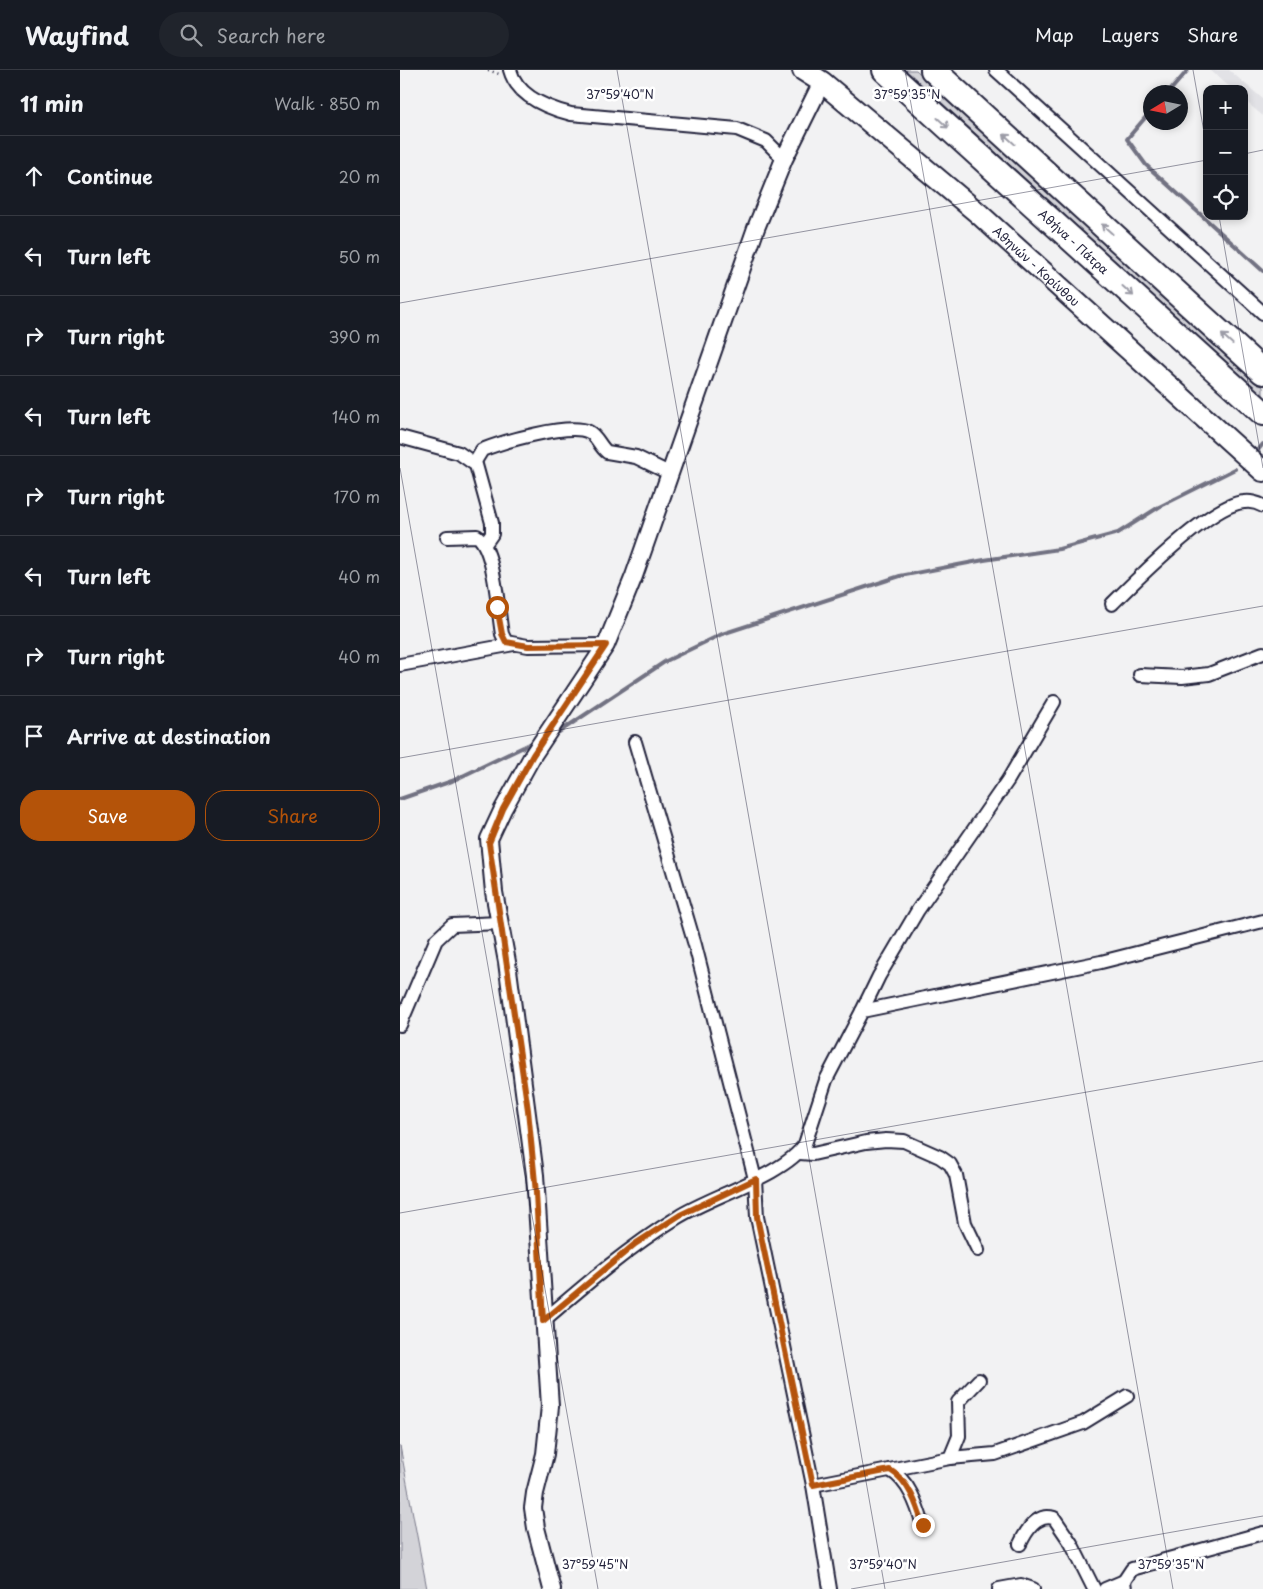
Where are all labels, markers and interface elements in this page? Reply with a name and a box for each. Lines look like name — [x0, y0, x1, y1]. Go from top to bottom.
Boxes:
search box — [159, 12, 509, 57]
text: Wayfind — [25, 17, 129, 53]
icon: search — [177, 21, 205, 49]
text: Search here — [217, 21, 325, 49]
text: Map — [1035, 21, 1074, 48]
text: Layers — [1102, 21, 1159, 48]
text: Share — [1187, 21, 1238, 48]
text: 37°59'40"N — [586, 85, 654, 103]
text: 37°59'35"N — [874, 85, 940, 103]
north arrow — [1143, 85, 1188, 130]
map controls — [1203, 85, 1248, 220]
button: + — [1203, 85, 1248, 130]
text: 11 min — [20, 87, 84, 119]
text: Walk · 850 m — [274, 91, 380, 115]
one-way arrow — [936, 117, 949, 129]
button: − — [1203, 130, 1248, 175]
one-way arrow — [1002, 133, 1015, 145]
icon: ahead — [20, 162, 48, 190]
text: Continue — [67, 162, 153, 190]
text: 20 m — [339, 164, 380, 188]
button: locate — [1203, 175, 1248, 220]
street label: Αθήνα - Πάτρα — [1035, 205, 1113, 278]
street label: Αθηνών - Κορίνθου — [989, 222, 1084, 310]
one-way arrow — [1101, 223, 1114, 235]
icon: left — [20, 242, 48, 270]
text: Turn left — [67, 242, 151, 270]
text: 50 m — [339, 244, 380, 268]
one-way arrow — [1122, 285, 1135, 296]
icon: right — [20, 322, 48, 350]
text: Turn right — [67, 322, 165, 350]
text: 390 m — [329, 324, 380, 348]
one-way arrow — [1221, 333, 1233, 345]
icon: left — [20, 402, 48, 430]
text: Turn left — [67, 402, 151, 430]
text: 140 m — [332, 404, 380, 428]
icon: right — [20, 482, 48, 510]
text: Turn right — [67, 482, 165, 510]
text: 170 m — [334, 484, 380, 508]
icon: left — [20, 562, 48, 590]
text: Turn left — [67, 562, 151, 590]
text: 40 m — [338, 564, 380, 588]
route start — [486, 596, 509, 619]
icon: right — [20, 642, 48, 670]
text: Turn right — [67, 642, 165, 670]
text: 40 m — [338, 644, 380, 668]
icon: arrive — [20, 722, 48, 750]
text: Arrive at destination — [67, 722, 271, 750]
button: Save — [20, 790, 195, 841]
button: Share — [205, 790, 380, 841]
route end — [912, 1514, 935, 1537]
text: 37°59'45"N — [562, 1555, 628, 1573]
text: 37°59'40"N — [849, 1555, 917, 1573]
text: 37°59'35"N — [1138, 1555, 1204, 1573]

